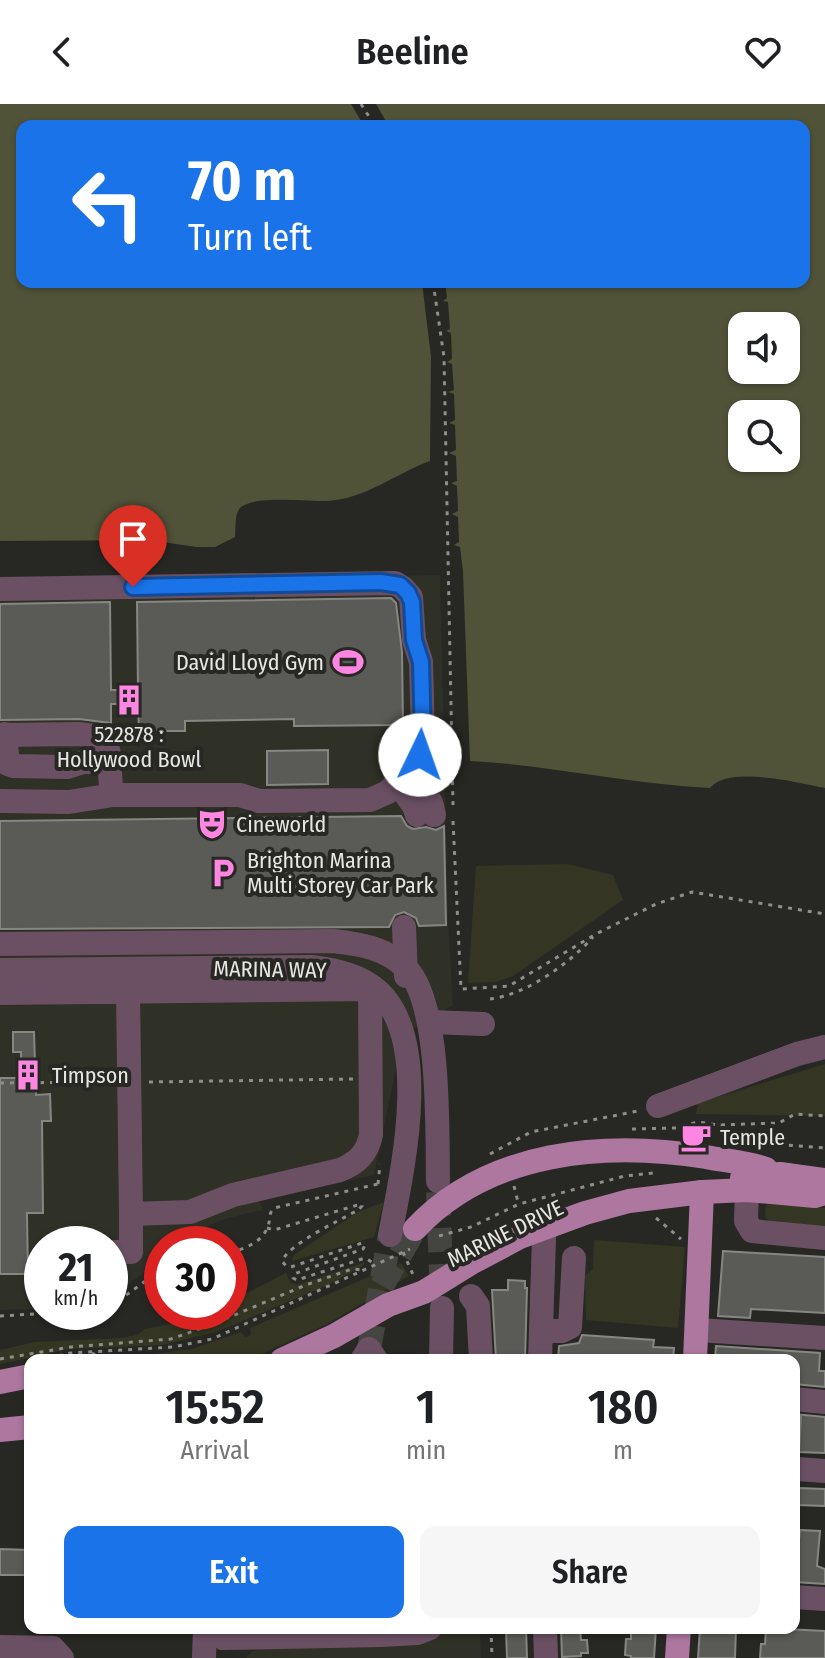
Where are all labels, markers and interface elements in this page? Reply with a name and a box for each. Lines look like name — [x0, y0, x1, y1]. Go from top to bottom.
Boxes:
icon: back — [40, 30, 84, 74]
text: Beeline — [356, 30, 469, 74]
icon: heart — [741, 30, 785, 74]
text: 70 m — [188, 148, 296, 215]
icon: left — [56, 152, 160, 256]
text: Turn left — [188, 216, 312, 260]
map controls — [728, 312, 800, 472]
button: sound — [728, 312, 800, 384]
button: search — [728, 400, 800, 472]
pin — [99, 505, 167, 587]
icon: arrive — [111, 517, 155, 561]
sports icon: David Lloyd Gym — [331, 645, 365, 679]
place label: David Lloyd Gym — [176, 649, 324, 676]
building icon: 522878 : Hollywood Bowl — [112, 683, 146, 717]
position arrow — [378, 713, 462, 797]
place label: 522878 : Hollywood Bowl — [57, 721, 201, 773]
theatre icon: Cineworld — [195, 807, 229, 841]
place label: Cineworld — [236, 811, 326, 838]
place label: Brighton Marina Multi Storey Car Park — [247, 847, 434, 899]
parking icon: Brighton Marina Multi Storey Car Park — [206, 856, 240, 890]
street label: MARINA WAY — [213, 955, 327, 984]
building icon: Timpson — [11, 1058, 45, 1092]
place label: Timpson — [52, 1062, 129, 1089]
cafe icon: Temple — [679, 1120, 713, 1154]
place label: Temple — [720, 1124, 785, 1151]
street label: MARINE DRIVE — [443, 1194, 568, 1273]
speed limit sign: 30 — [144, 1226, 248, 1330]
text: 21 — [59, 1244, 93, 1292]
text: km/h — [54, 1286, 98, 1310]
text: 15:52 — [165, 1378, 264, 1436]
text: 1 — [416, 1378, 436, 1436]
text: 180 — [588, 1378, 659, 1436]
text: Arrival — [181, 1435, 249, 1466]
text: min — [406, 1435, 446, 1466]
text: m — [613, 1435, 633, 1466]
button: Exit — [64, 1526, 404, 1618]
button: Share — [420, 1526, 760, 1618]

